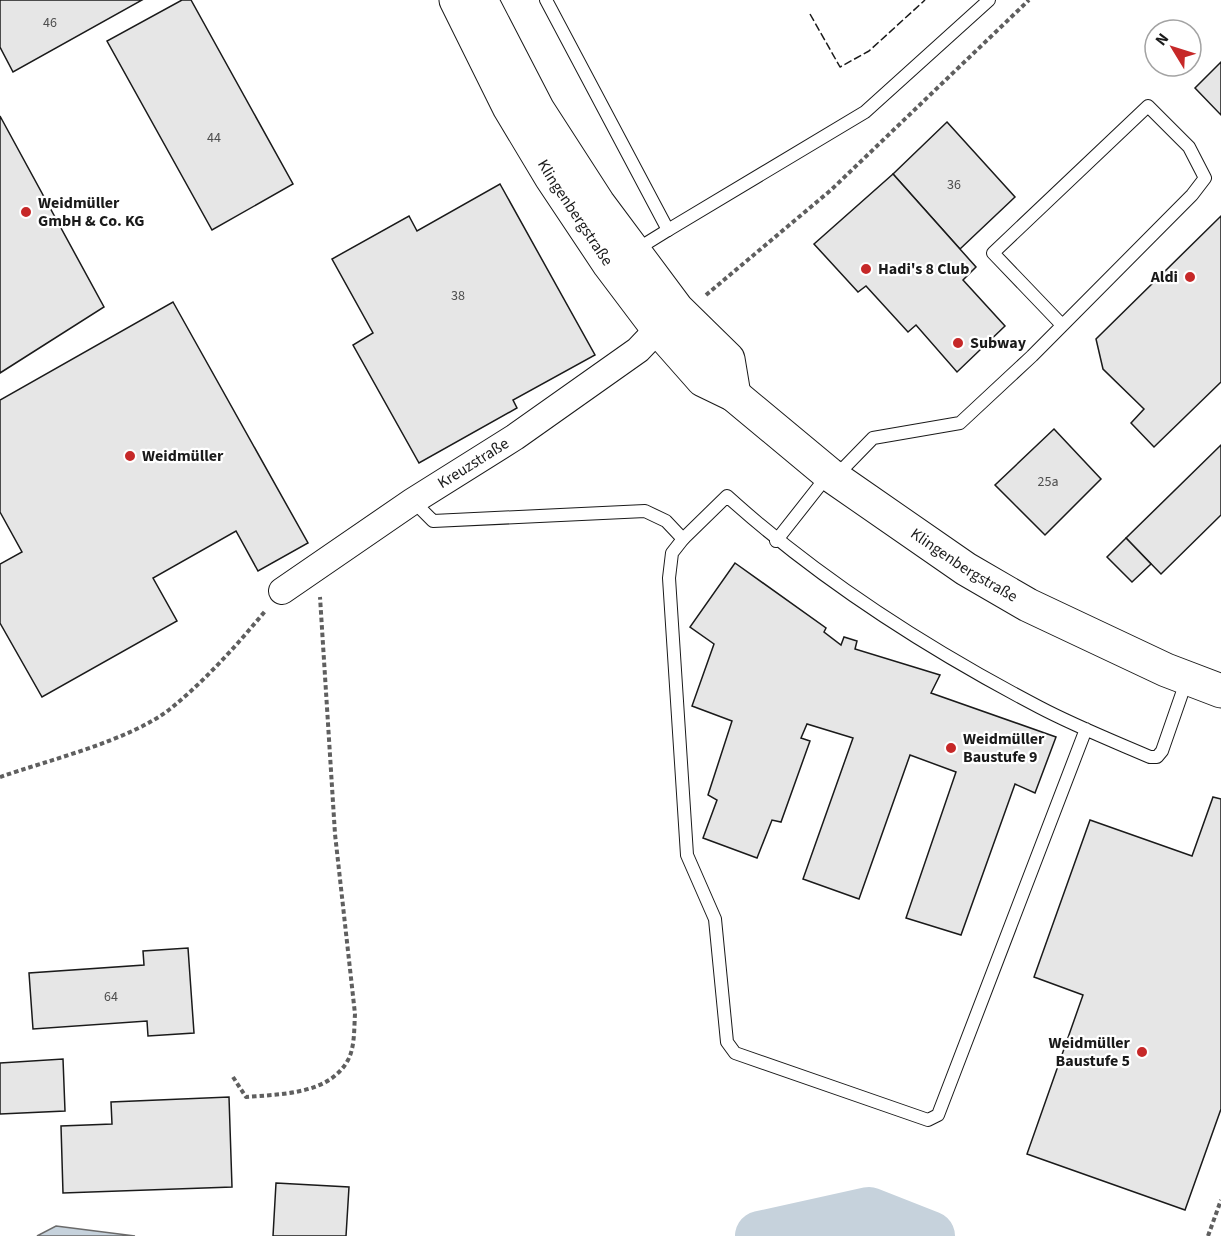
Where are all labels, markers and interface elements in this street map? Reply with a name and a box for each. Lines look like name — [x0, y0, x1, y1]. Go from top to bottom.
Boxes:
house number: 46 — [43, 13, 57, 33]
north arrow — [1143, 18, 1203, 78]
text: N — [1150, 28, 1174, 50]
house number: 44 — [207, 128, 221, 148]
street label: Klingenbergstraße — [532, 155, 618, 270]
house number: 36 — [947, 175, 961, 195]
place label: Weidmüller GmbH & Co. KG — [38, 192, 145, 232]
marker: Weidmüller GmbH & Co. KG — [19, 205, 33, 219]
place label: Hadi's 8 Club — [878, 258, 969, 280]
marker: Hadi's 8 Club — [859, 262, 873, 276]
place label: Aldi — [1150, 266, 1178, 288]
marker: Aldi — [1183, 270, 1197, 284]
house number: 38 — [451, 286, 465, 306]
place label: Subway — [970, 332, 1027, 354]
marker: Subway — [951, 336, 965, 350]
street label: Kreuzstraße — [433, 433, 513, 494]
place label: Weidmüller — [142, 445, 224, 467]
marker: Weidmüller — [123, 449, 137, 463]
house number: 25a — [1038, 472, 1058, 492]
street label: Klingenbergstraße — [906, 523, 1022, 608]
place label: Weidmüller Baustufe 9 — [963, 728, 1045, 768]
marker: Weidmüller Baustufe 9 — [944, 741, 958, 755]
house number: 64 — [104, 987, 118, 1007]
place label: Weidmüller Baustufe 5 — [1049, 1032, 1131, 1072]
marker: Weidmüller Baustufe 5 — [1135, 1045, 1149, 1059]

